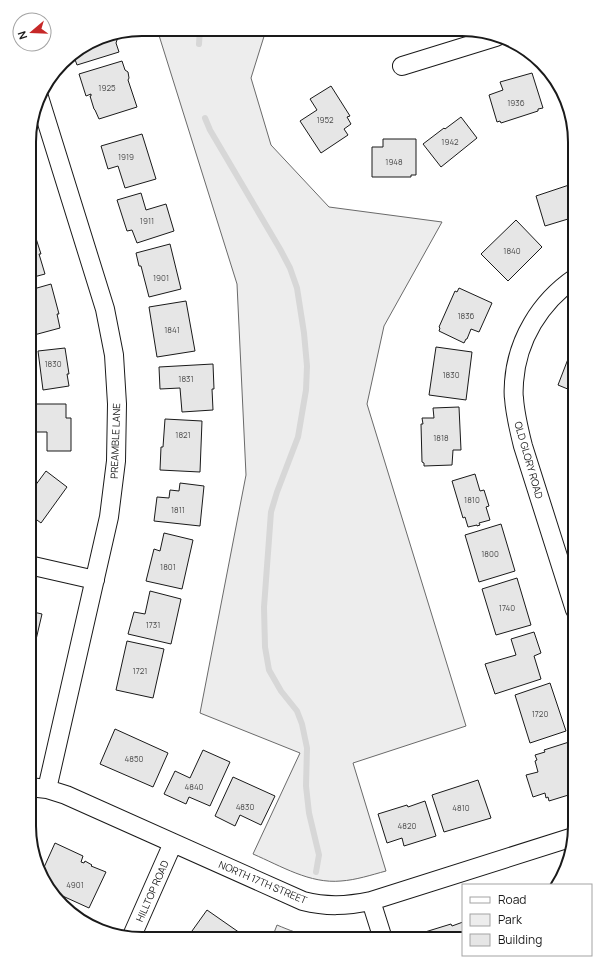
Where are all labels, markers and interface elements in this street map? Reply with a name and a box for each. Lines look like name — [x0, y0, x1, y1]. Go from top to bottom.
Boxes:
north arrow — [12, 12, 52, 52]
text: N — [14, 29, 30, 42]
house number: 1925 — [98, 82, 116, 93]
house number: 1936 — [507, 97, 525, 108]
house number: 1952 — [316, 114, 334, 125]
house number: 1942 — [441, 136, 459, 147]
house number: 1919 — [118, 151, 134, 162]
house number: 1948 — [385, 156, 403, 167]
house number: 1911 — [140, 215, 154, 226]
house number: 1840 — [503, 245, 521, 256]
house number: 1901 — [153, 272, 169, 283]
house number: 1836 — [457, 310, 475, 321]
house number: 1841 — [164, 324, 180, 335]
house number: 1830 — [44, 358, 62, 369]
house number: 1830 — [442, 369, 460, 380]
house number: 1831 — [178, 373, 194, 384]
street label: PREAMBLE LANE — [107, 403, 123, 479]
street label: OLD GLORY ROAD — [511, 420, 547, 501]
house number: 1821 — [175, 429, 191, 440]
house number: 1818 — [433, 432, 449, 443]
house number: 1810 — [464, 494, 480, 505]
house number: 1811 — [171, 504, 185, 515]
house number: 1800 — [481, 548, 499, 559]
house number: 1801 — [160, 561, 176, 572]
house number: 1740 — [499, 602, 515, 613]
house number: 1731 — [146, 619, 160, 630]
house number: 1721 — [133, 665, 147, 676]
house number: 1720 — [532, 708, 548, 719]
house number: 4850 — [125, 753, 144, 764]
house number: 4840 — [185, 781, 204, 792]
house number: 4830 — [236, 801, 254, 812]
house number: 4810 — [452, 802, 470, 813]
house number: 4820 — [398, 820, 417, 831]
street label: NORTH 17TH STREET — [217, 857, 309, 907]
street label: HILLTOP ROAD — [132, 858, 172, 924]
house number: 4901 — [66, 879, 84, 890]
legend — [462, 884, 592, 956]
text: Road — [498, 891, 526, 908]
text: Park — [498, 911, 523, 928]
text: Building — [498, 931, 542, 948]

